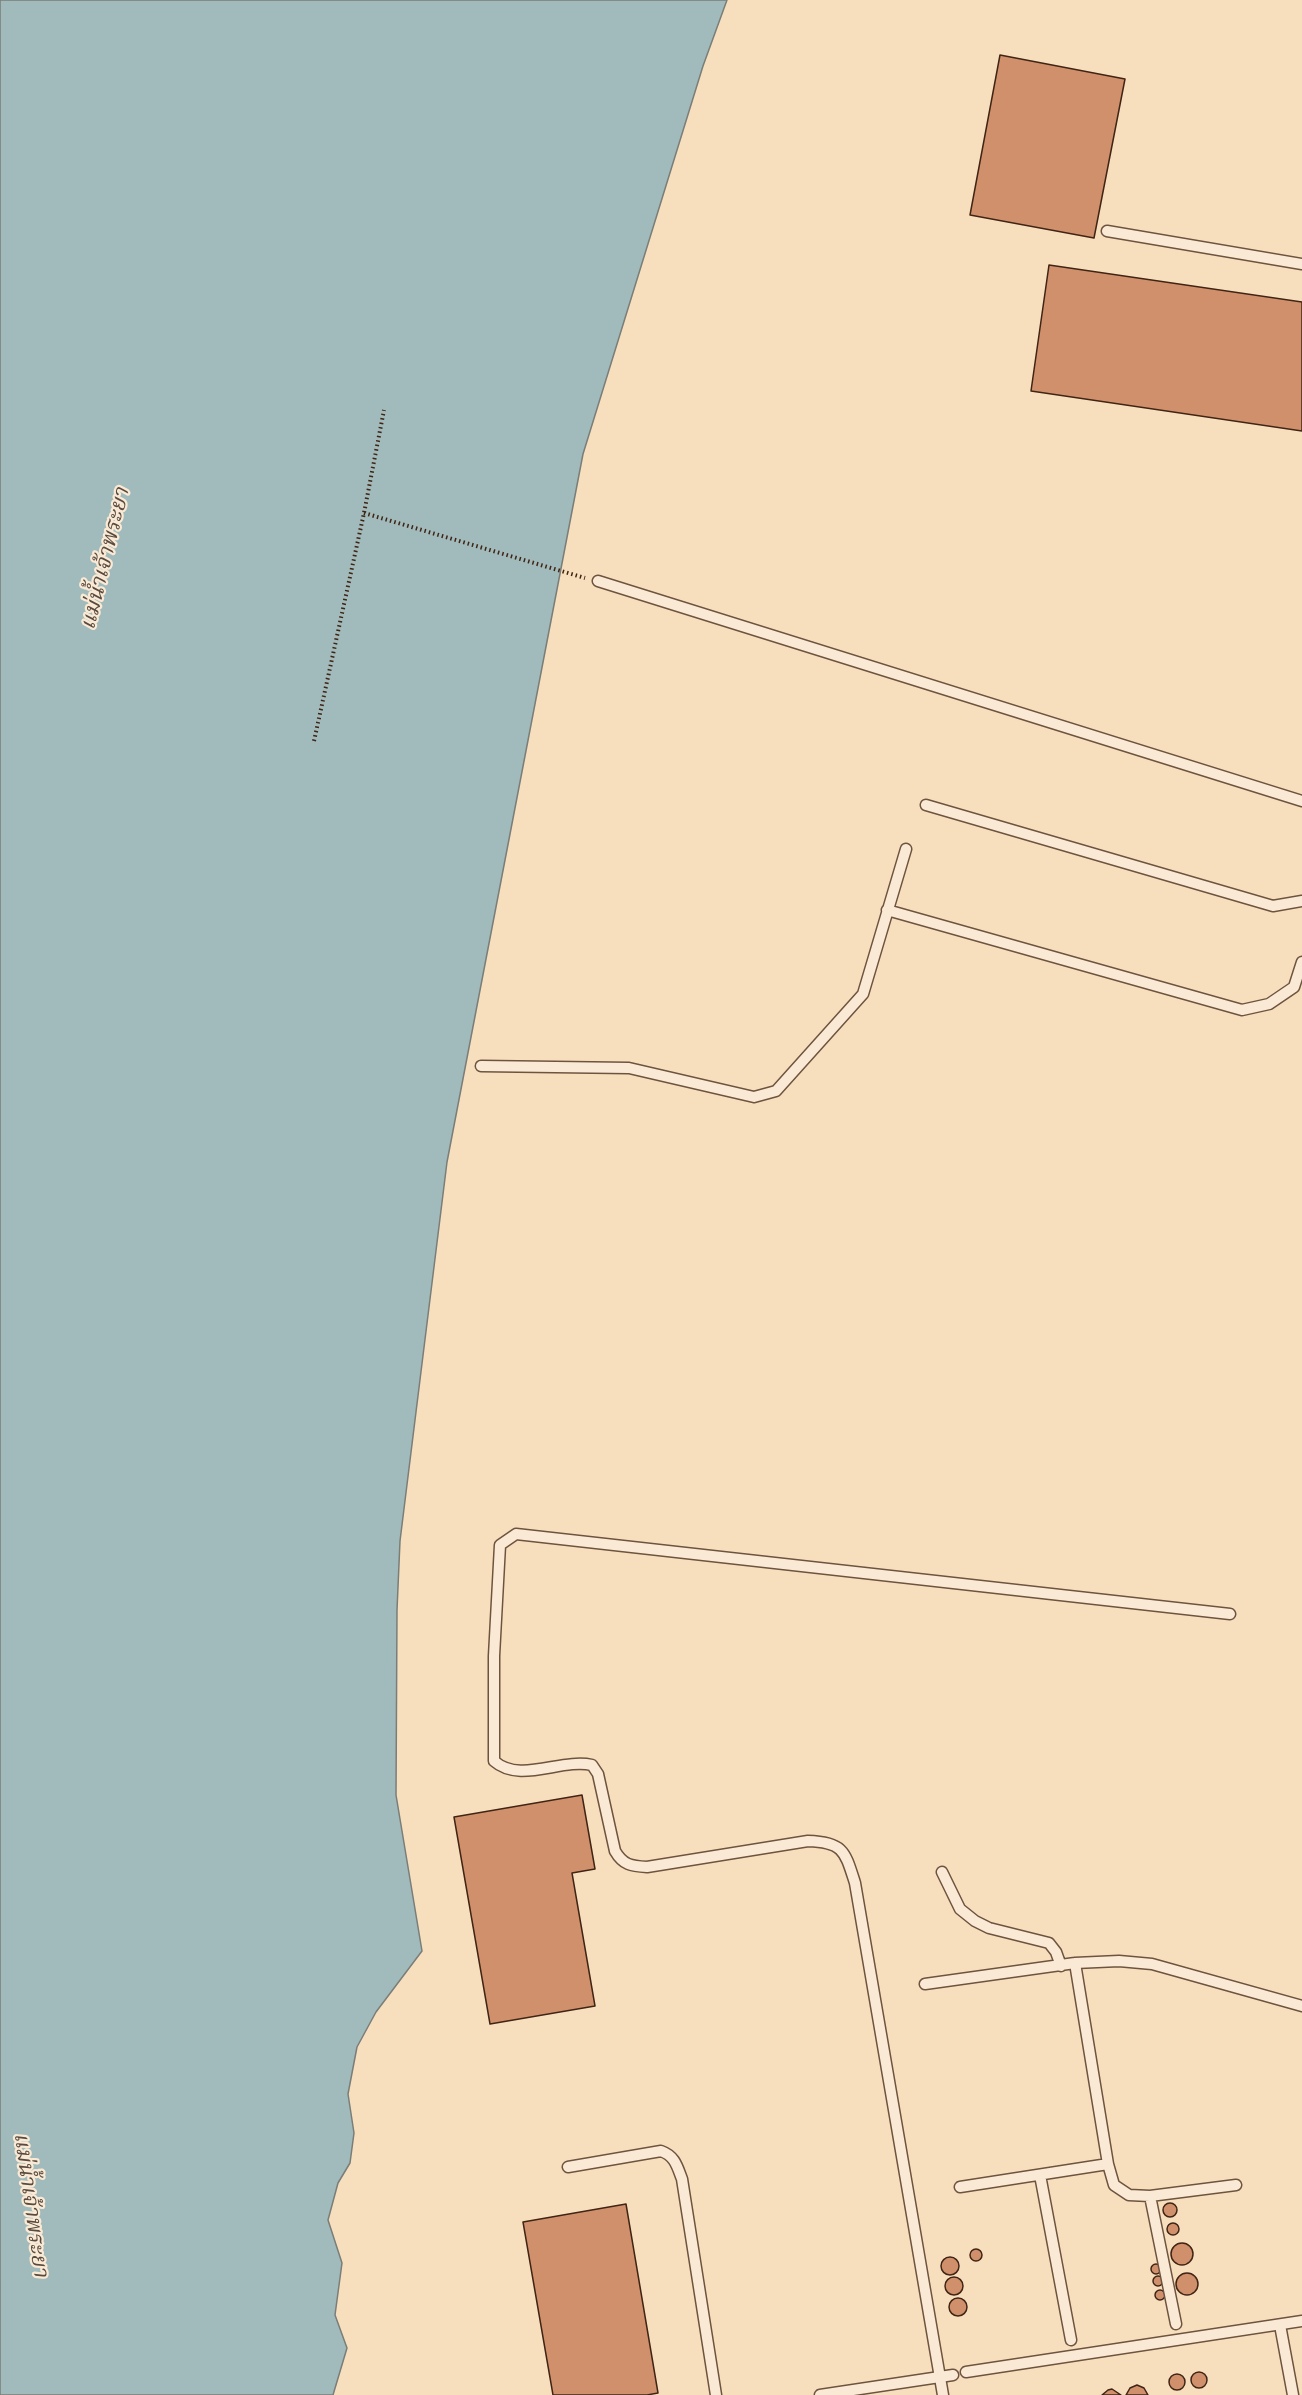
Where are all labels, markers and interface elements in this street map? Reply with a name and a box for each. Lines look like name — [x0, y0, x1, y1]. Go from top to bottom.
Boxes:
water label: แม่น้ำเจ้าพระยา — [76, 485, 136, 633]
water label: แม่น้ำเจ้าพระยา — [7, 2131, 53, 2279]

